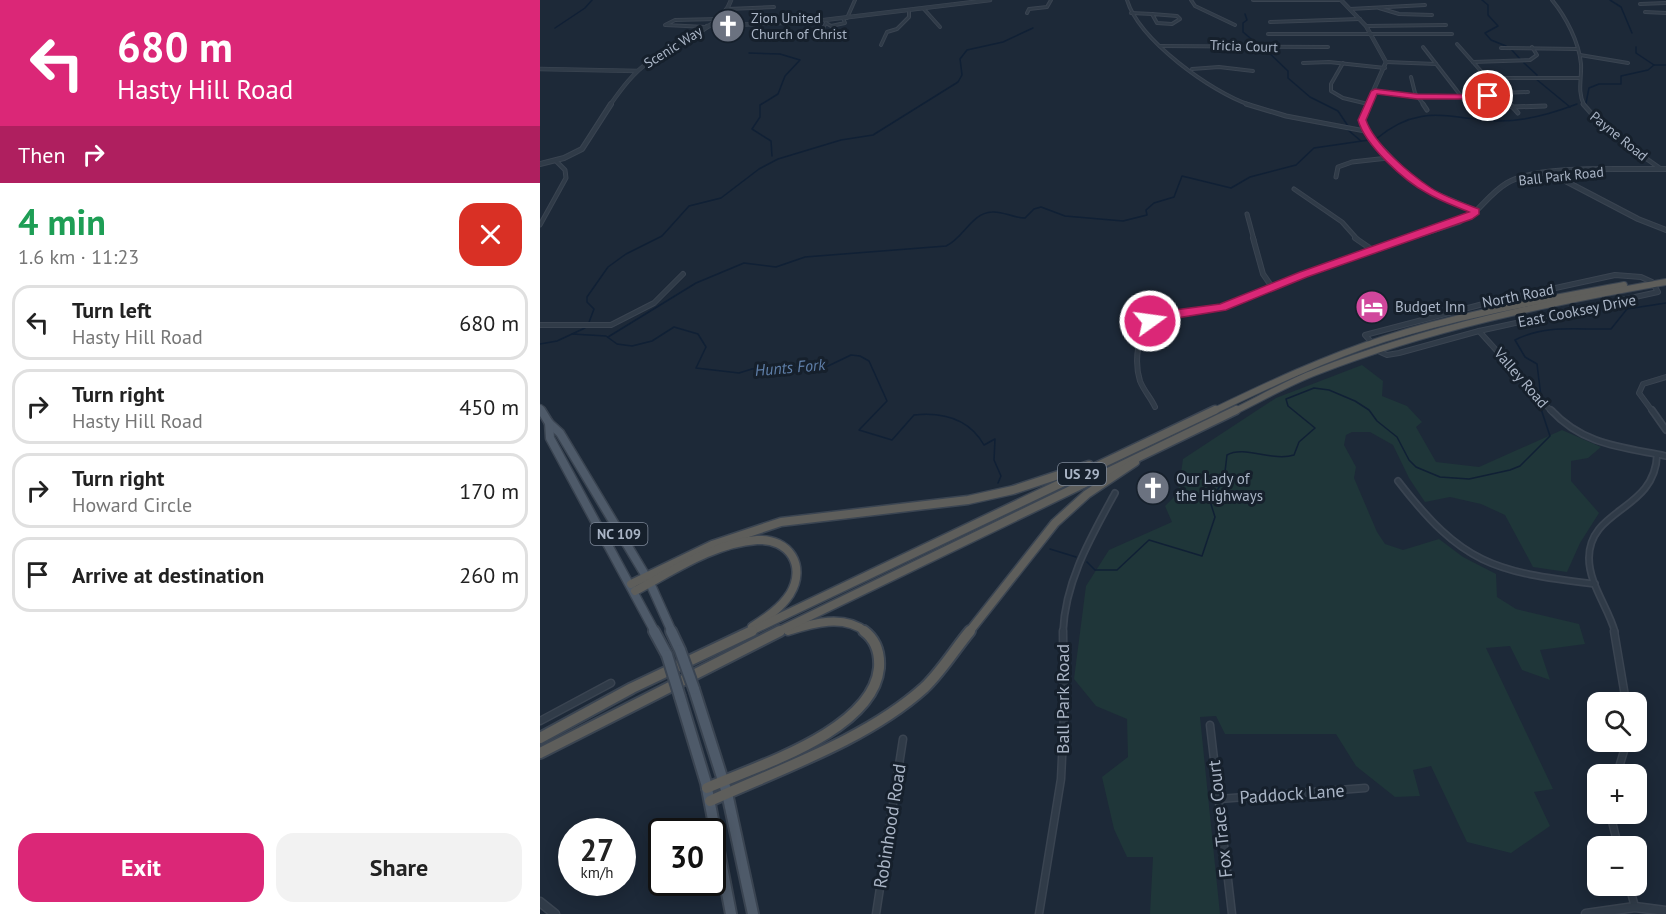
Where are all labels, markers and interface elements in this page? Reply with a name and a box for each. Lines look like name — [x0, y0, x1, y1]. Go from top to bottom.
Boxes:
church icon: Zion United Church of Christ — [710, 8, 746, 44]
place label: Zion United Church of Christ — [751, 9, 847, 43]
text: 680 m — [117, 19, 233, 74]
street label: Scenic Way — [640, 22, 706, 72]
icon: left — [18, 24, 96, 102]
street label: Tricia Court — [1210, 36, 1279, 56]
pin — [1462, 70, 1513, 121]
text: Hasty Hill Road — [117, 72, 293, 106]
icon: arrive — [1471, 79, 1504, 112]
street label: Payne Road — [1587, 107, 1651, 165]
icon: right — [77, 138, 110, 171]
text: Then — [18, 141, 65, 169]
street label: Ball Park Road — [1517, 163, 1605, 189]
text: 4 min — [18, 198, 106, 245]
button: close — [459, 203, 522, 266]
text: 1.6 km · 11:23 — [18, 244, 139, 270]
street label: North Road — [1480, 279, 1555, 312]
position arrow — [1118, 289, 1182, 353]
hotel icon: Budget Inn — [1354, 289, 1390, 325]
street label: East Cooksey Drive — [1516, 290, 1638, 331]
text: Turn left — [72, 296, 152, 324]
place label: Budget Inn — [1395, 297, 1465, 316]
icon: left — [21, 306, 54, 339]
text: 680 m — [459, 309, 519, 337]
text: Hasty Hill Road — [72, 324, 203, 350]
street label: Valley Road — [1489, 343, 1553, 412]
water label: Hunts Fork — [754, 354, 827, 380]
text: Turn right — [72, 380, 164, 408]
icon: right — [21, 390, 54, 423]
text: 450 m — [459, 393, 519, 421]
text: Hasty Hill Road — [72, 408, 203, 434]
road number: US 29 — [1058, 463, 1106, 485]
text: Turn right — [72, 464, 164, 492]
place label: Our Lady of the Highways — [1176, 469, 1263, 505]
church icon: Our Lady of the Highways — [1135, 470, 1171, 506]
icon: right — [21, 474, 54, 507]
text: 170 m — [459, 477, 519, 505]
text: Howard Circle — [72, 492, 192, 518]
road number: NC 109 — [590, 523, 647, 545]
icon: arrive — [21, 558, 54, 591]
text: Arrive at destination — [72, 561, 264, 589]
text: 260 m — [459, 561, 519, 589]
street label: Ball Park Road — [1051, 644, 1074, 754]
map controls — [1587, 692, 1647, 896]
button: search — [1587, 692, 1647, 752]
street label: Fox Trace Court — [1202, 759, 1237, 879]
street label: Robinhood Road — [868, 762, 911, 890]
button: + — [1587, 764, 1647, 824]
street label: Paddock Lane — [1239, 778, 1345, 809]
speed limit sign: 30 — [648, 818, 726, 896]
text: 27 — [580, 830, 614, 869]
button: Exit — [18, 833, 264, 902]
button: Share — [276, 833, 522, 902]
button: − — [1587, 836, 1647, 896]
text: km/h — [581, 863, 613, 882]

